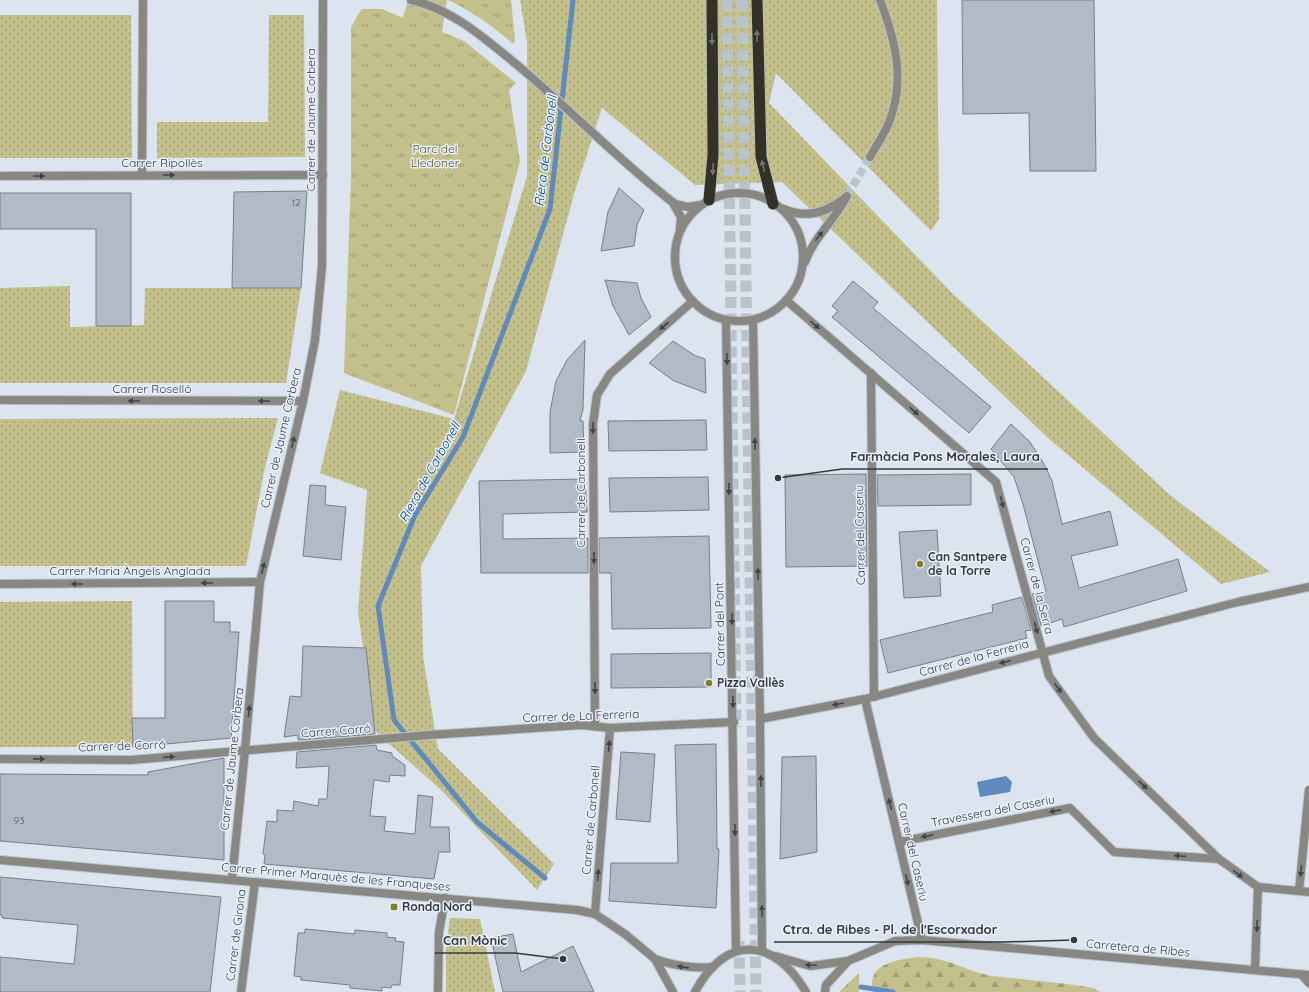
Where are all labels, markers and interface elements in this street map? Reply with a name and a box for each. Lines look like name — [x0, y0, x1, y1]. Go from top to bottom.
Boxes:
one-way arrow — [754, 29, 760, 42]
one-way arrow — [709, 33, 715, 46]
street label: Carrer de Jaume Corbera — [303, 48, 318, 192]
water label: Riera de Carbonell — [530, 93, 560, 207]
park label: Parc del Lledoner — [411, 141, 460, 170]
street label: Carrer Ripollès — [121, 155, 203, 170]
one-way arrow — [760, 160, 766, 172]
one-way arrow — [709, 163, 716, 175]
one-way arrow — [163, 172, 176, 178]
one-way arrow — [33, 173, 46, 179]
house number: 12 — [291, 196, 301, 209]
one-way arrow — [815, 230, 823, 241]
one-way arrow — [810, 321, 821, 330]
one-way arrow — [658, 322, 669, 331]
one-way arrow — [724, 353, 730, 366]
street label: Carrer de Jaume Corbera — [257, 366, 304, 509]
street label: Carrer Roselló — [112, 381, 192, 396]
one-way arrow — [127, 398, 140, 404]
one-way arrow — [257, 398, 270, 404]
one-way arrow — [908, 406, 919, 415]
water label: Riera de Carbonell — [395, 417, 464, 525]
one-way arrow — [590, 422, 596, 435]
one-way arrow — [291, 436, 297, 448]
one-way arrow — [752, 437, 758, 450]
street label: Carrer de Carbonell — [573, 438, 588, 548]
callout: Farmàcia Pons Morales, Laura — [842, 444, 1048, 469]
text: Farmàcia Pons Morales, Laura — [850, 448, 1040, 464]
one-way arrow — [726, 483, 733, 495]
street label: Carrer del Caseriu — [851, 485, 868, 585]
one-way arrow — [999, 496, 1005, 508]
street label: Carrer de la Serra — [1017, 536, 1058, 636]
place label: Can Santpere de la Torre — [928, 549, 1007, 578]
one-way arrow — [591, 552, 597, 565]
marker: Can Santpere de la Torre — [915, 559, 925, 569]
one-way arrow — [261, 562, 267, 575]
street label: Carrer Maria Àngels Anglada — [50, 563, 210, 578]
one-way arrow — [755, 567, 761, 580]
one-way arrow — [200, 580, 213, 586]
one-way arrow — [70, 581, 83, 587]
street label: Carrer del Pont — [711, 582, 728, 666]
one-way arrow — [729, 613, 735, 626]
one-way arrow — [1033, 622, 1039, 634]
street label: Carrer de la Ferreria — [917, 636, 1030, 679]
one-way arrow — [999, 660, 1011, 666]
place label: Pizza Vallès — [717, 675, 785, 690]
marker: Pizza Vallès — [704, 678, 714, 688]
one-way arrow — [592, 682, 598, 695]
one-way arrow — [1054, 682, 1062, 693]
street label: Carrer de Jaume Corbera — [217, 687, 246, 831]
one-way arrow — [730, 696, 737, 708]
one-way arrow — [832, 702, 844, 708]
one-way arrow — [245, 705, 252, 717]
street label: Carrer de La Ferreria — [522, 706, 640, 725]
street label: Carrer Corró — [300, 721, 372, 740]
street label: Carrer de Corró — [78, 736, 166, 755]
one-way arrow — [605, 740, 612, 752]
one-way arrow — [163, 754, 175, 760]
one-way arrow — [33, 756, 46, 762]
street label: Carrer de Carbonell — [578, 765, 603, 875]
one-way arrow — [758, 774, 764, 787]
one-way arrow — [1138, 780, 1148, 790]
street label: Travessera del Caseriu — [930, 791, 1056, 830]
one-way arrow — [886, 798, 892, 810]
street label: Carrer del Caseriu — [895, 801, 932, 902]
one-way arrow — [1048, 808, 1061, 814]
house number: 93 — [14, 814, 24, 827]
one-way arrow — [732, 824, 738, 837]
one-way arrow — [921, 833, 933, 839]
one-way arrow — [1174, 852, 1186, 859]
street label: Carrer Primer Marquès de les Franqueses — [221, 859, 452, 894]
one-way arrow — [1298, 865, 1304, 877]
one-way arrow — [595, 869, 601, 881]
one-way arrow — [1233, 870, 1243, 878]
one-way arrow — [905, 874, 911, 886]
street label: Carrer de Girona — [222, 888, 249, 982]
place label: Ronda Nord — [402, 899, 472, 914]
marker: Ronda Nord — [389, 902, 399, 912]
one-way arrow — [759, 904, 765, 917]
callout: Ctra. de Ribes - Pl. de l'Escorxador — [774, 917, 1005, 942]
one-way arrow — [1253, 920, 1260, 932]
text: Ctra. de Ribes - Pl. de l'Escorxador — [783, 921, 998, 937]
callout: Can Mònic — [435, 928, 515, 953]
text: Can Mònic — [443, 932, 507, 948]
street label: Carretera de Ribes — [1085, 935, 1191, 960]
one-way arrow — [805, 961, 818, 968]
one-way arrow — [677, 964, 689, 970]

